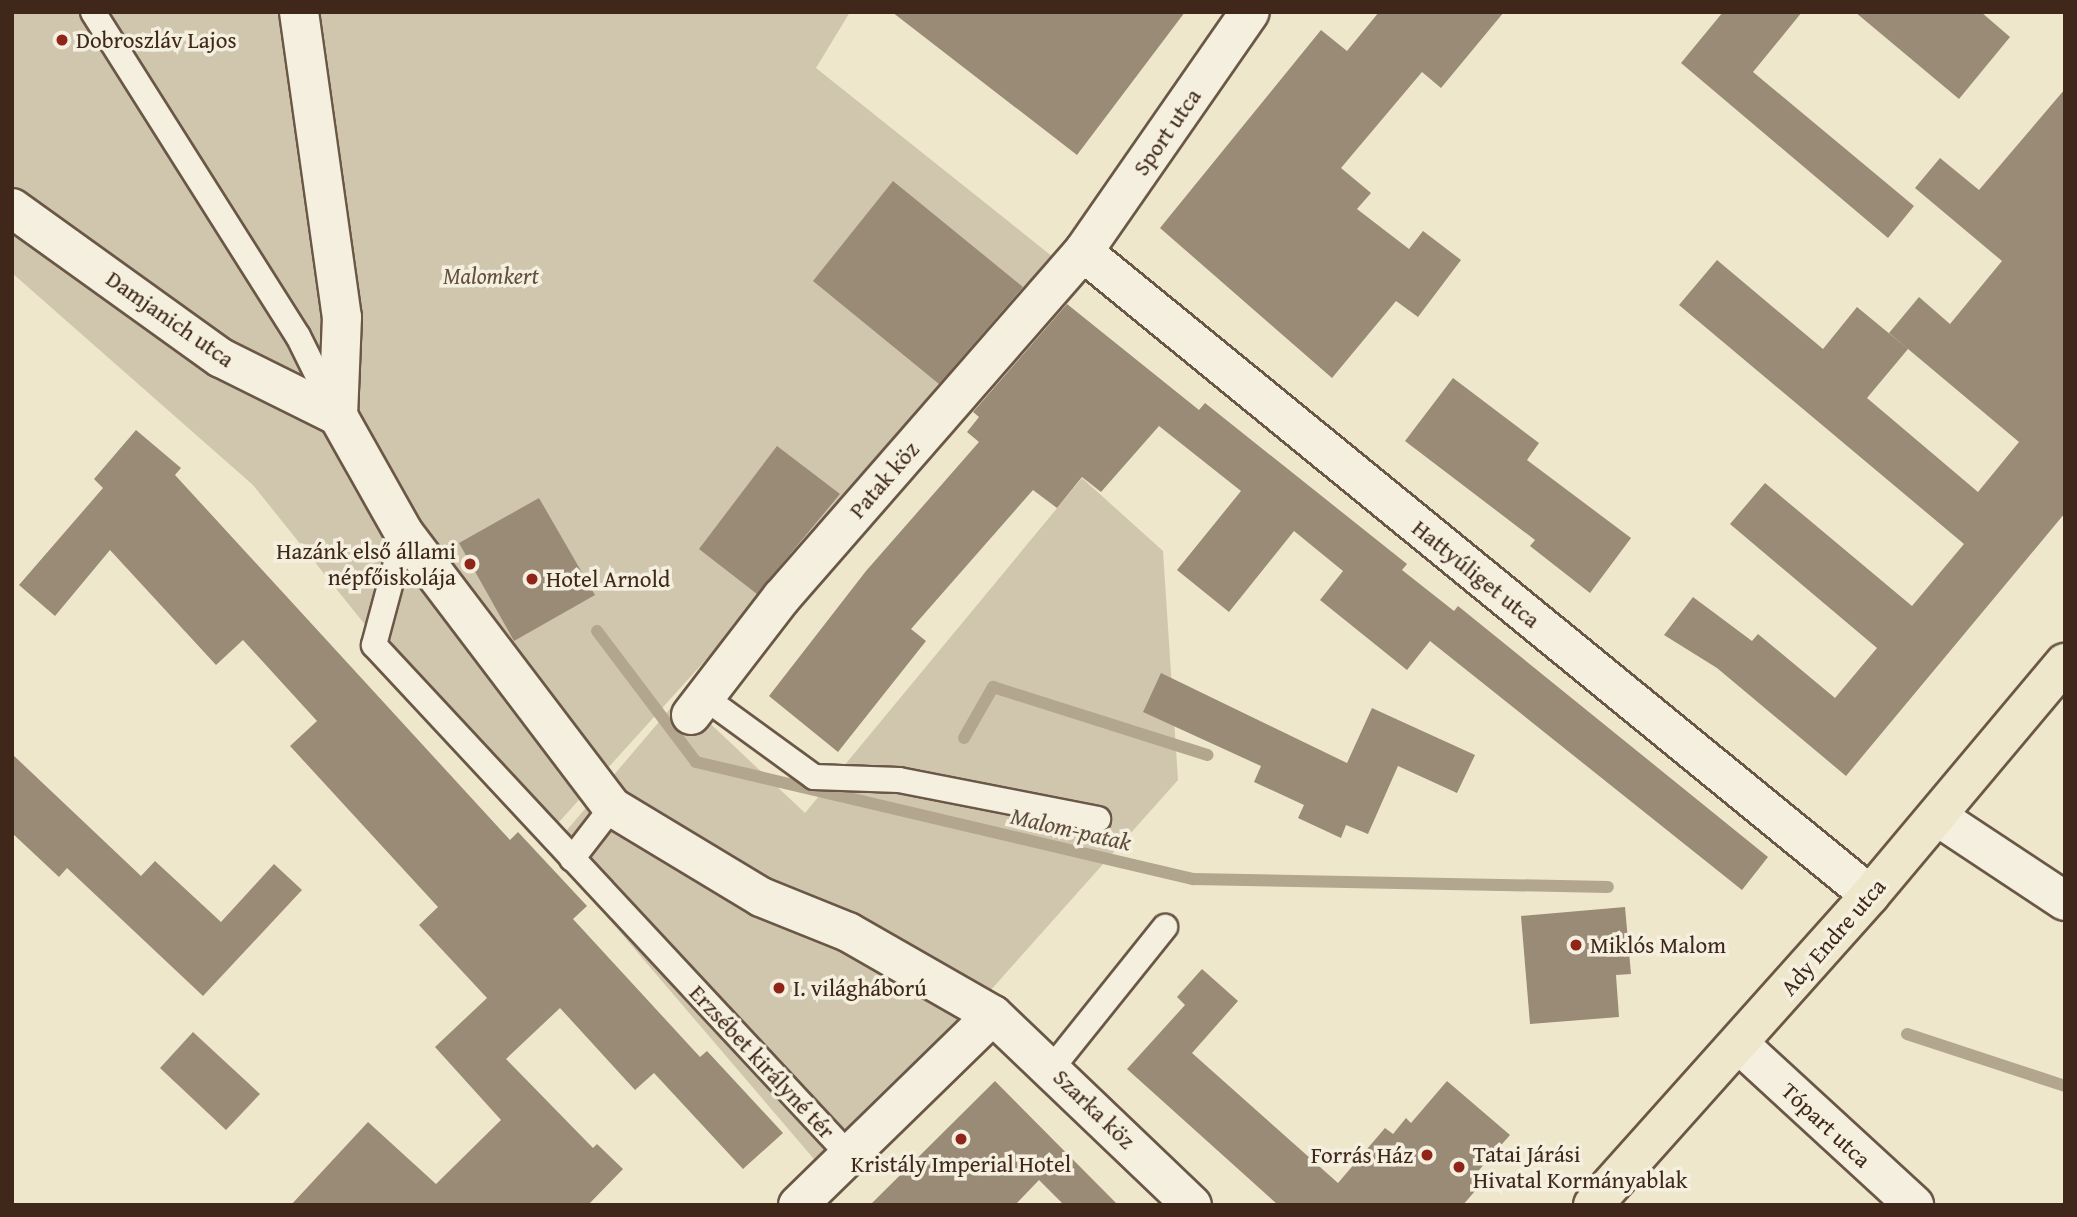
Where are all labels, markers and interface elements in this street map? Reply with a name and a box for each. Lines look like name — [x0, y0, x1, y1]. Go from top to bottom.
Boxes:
place label: Dobroszláv Lajos — [76, 26, 237, 54]
marker: Dobroszláv Lajos — [54, 32, 70, 48]
street label: Sport utca — [1127, 83, 1207, 181]
park label: Malomkert — [443, 262, 539, 290]
street label: Damjanich utca — [101, 265, 239, 373]
street label: Patak köz — [843, 436, 925, 524]
street label: Hattyúliget utca — [1407, 514, 1545, 634]
place label: Hazánk első állami népfőiskolája — [276, 537, 456, 591]
marker: Hazánk első állami népfőiskolája — [462, 556, 478, 572]
place label: Hotel Arnold — [546, 565, 670, 593]
marker: Hotel Arnold — [524, 571, 540, 587]
water label: Malom-patak — [1008, 801, 1134, 857]
street label: Ady Endre utca — [1775, 873, 1891, 1001]
place label: Miklós Malom — [1590, 931, 1726, 959]
marker: Miklós Malom — [1568, 937, 1584, 953]
place label: I. világháború — [793, 974, 927, 1002]
street label: Erzsébet királyné tér — [684, 979, 840, 1145]
marker: I. világháború — [771, 980, 787, 996]
street label: Szarka köz — [1047, 1063, 1141, 1155]
street label: Tópart utca — [1776, 1077, 1876, 1173]
marker: Kristály Imperial Hotel — [953, 1131, 969, 1147]
place label: Tatai Járási Hivatal Kormányablak — [1473, 1140, 1687, 1194]
place label: Forrás Ház — [1311, 1141, 1413, 1169]
marker: Forrás Ház — [1419, 1147, 1435, 1163]
place label: Kristály Imperial Hotel — [851, 1150, 1071, 1178]
marker: Tatai Járási Hivatal Kormányablak — [1451, 1159, 1467, 1175]

